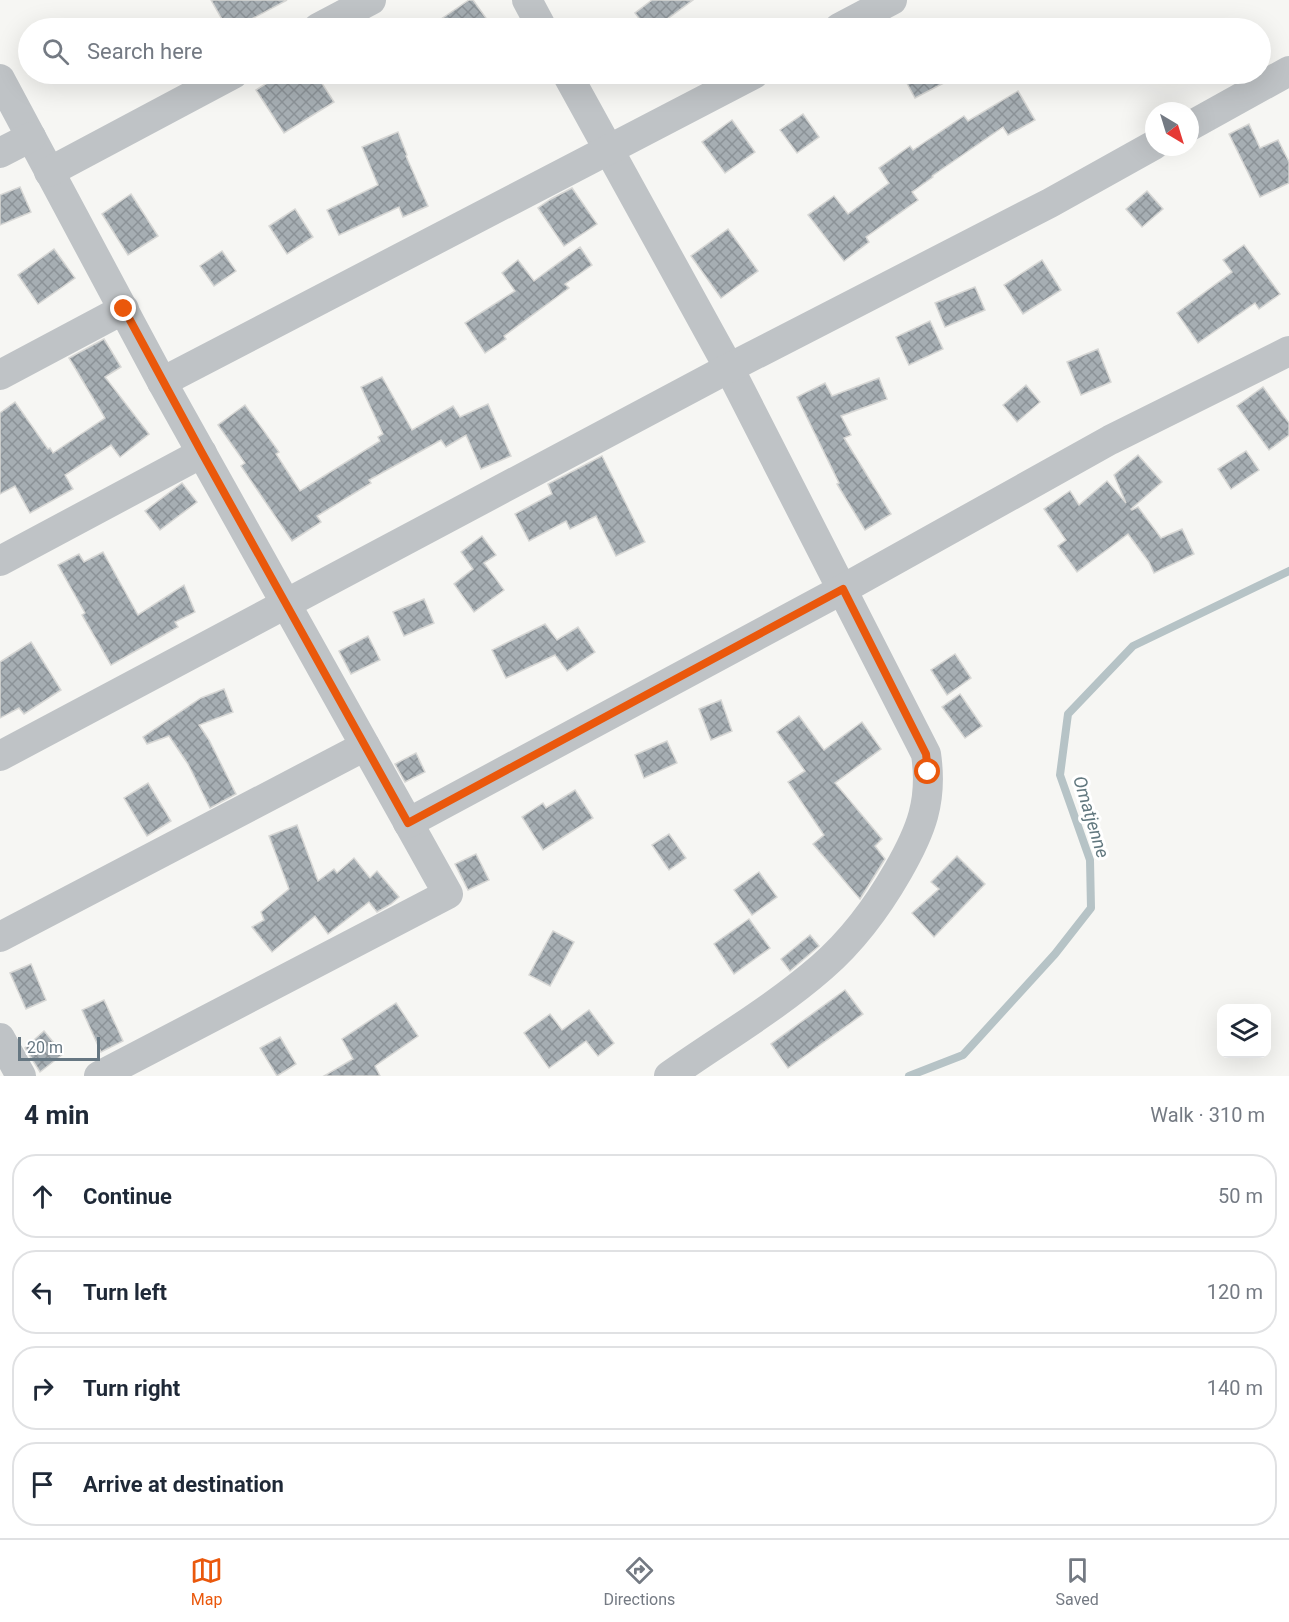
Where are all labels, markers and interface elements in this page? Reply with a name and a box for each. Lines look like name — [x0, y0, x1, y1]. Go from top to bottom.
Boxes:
search box — [18, 18, 1271, 84]
icon: search — [39, 35, 72, 68]
text: Search here — [87, 39, 203, 64]
north arrow — [1145, 102, 1199, 156]
route end — [110, 295, 136, 321]
route start — [914, 758, 940, 784]
water label: Omatjenne — [1069, 773, 1114, 860]
map controls — [1217, 1004, 1271, 1058]
button: layers — [1217, 1004, 1271, 1058]
scale bar — [18, 1034, 100, 1062]
text: 20 m — [27, 1038, 63, 1057]
text: 4 min — [24, 1100, 89, 1130]
text: Walk · 310 m — [1150, 1103, 1265, 1127]
icon: ahead — [26, 1180, 59, 1213]
text: Continue — [83, 1184, 172, 1209]
text: 50 m — [1218, 1184, 1263, 1208]
icon: left — [26, 1276, 59, 1309]
text: Turn left — [83, 1280, 167, 1305]
text: 120 m — [1207, 1280, 1263, 1304]
icon: right — [26, 1372, 59, 1405]
text: Turn right — [83, 1376, 180, 1401]
text: 140 m — [1207, 1376, 1263, 1400]
icon: arrive — [26, 1468, 59, 1501]
text: Arrive at destination — [83, 1472, 284, 1497]
tab: Map — [190, 1554, 223, 1609]
tab: Directions — [603, 1554, 675, 1609]
tab: Saved — [1056, 1554, 1099, 1609]

